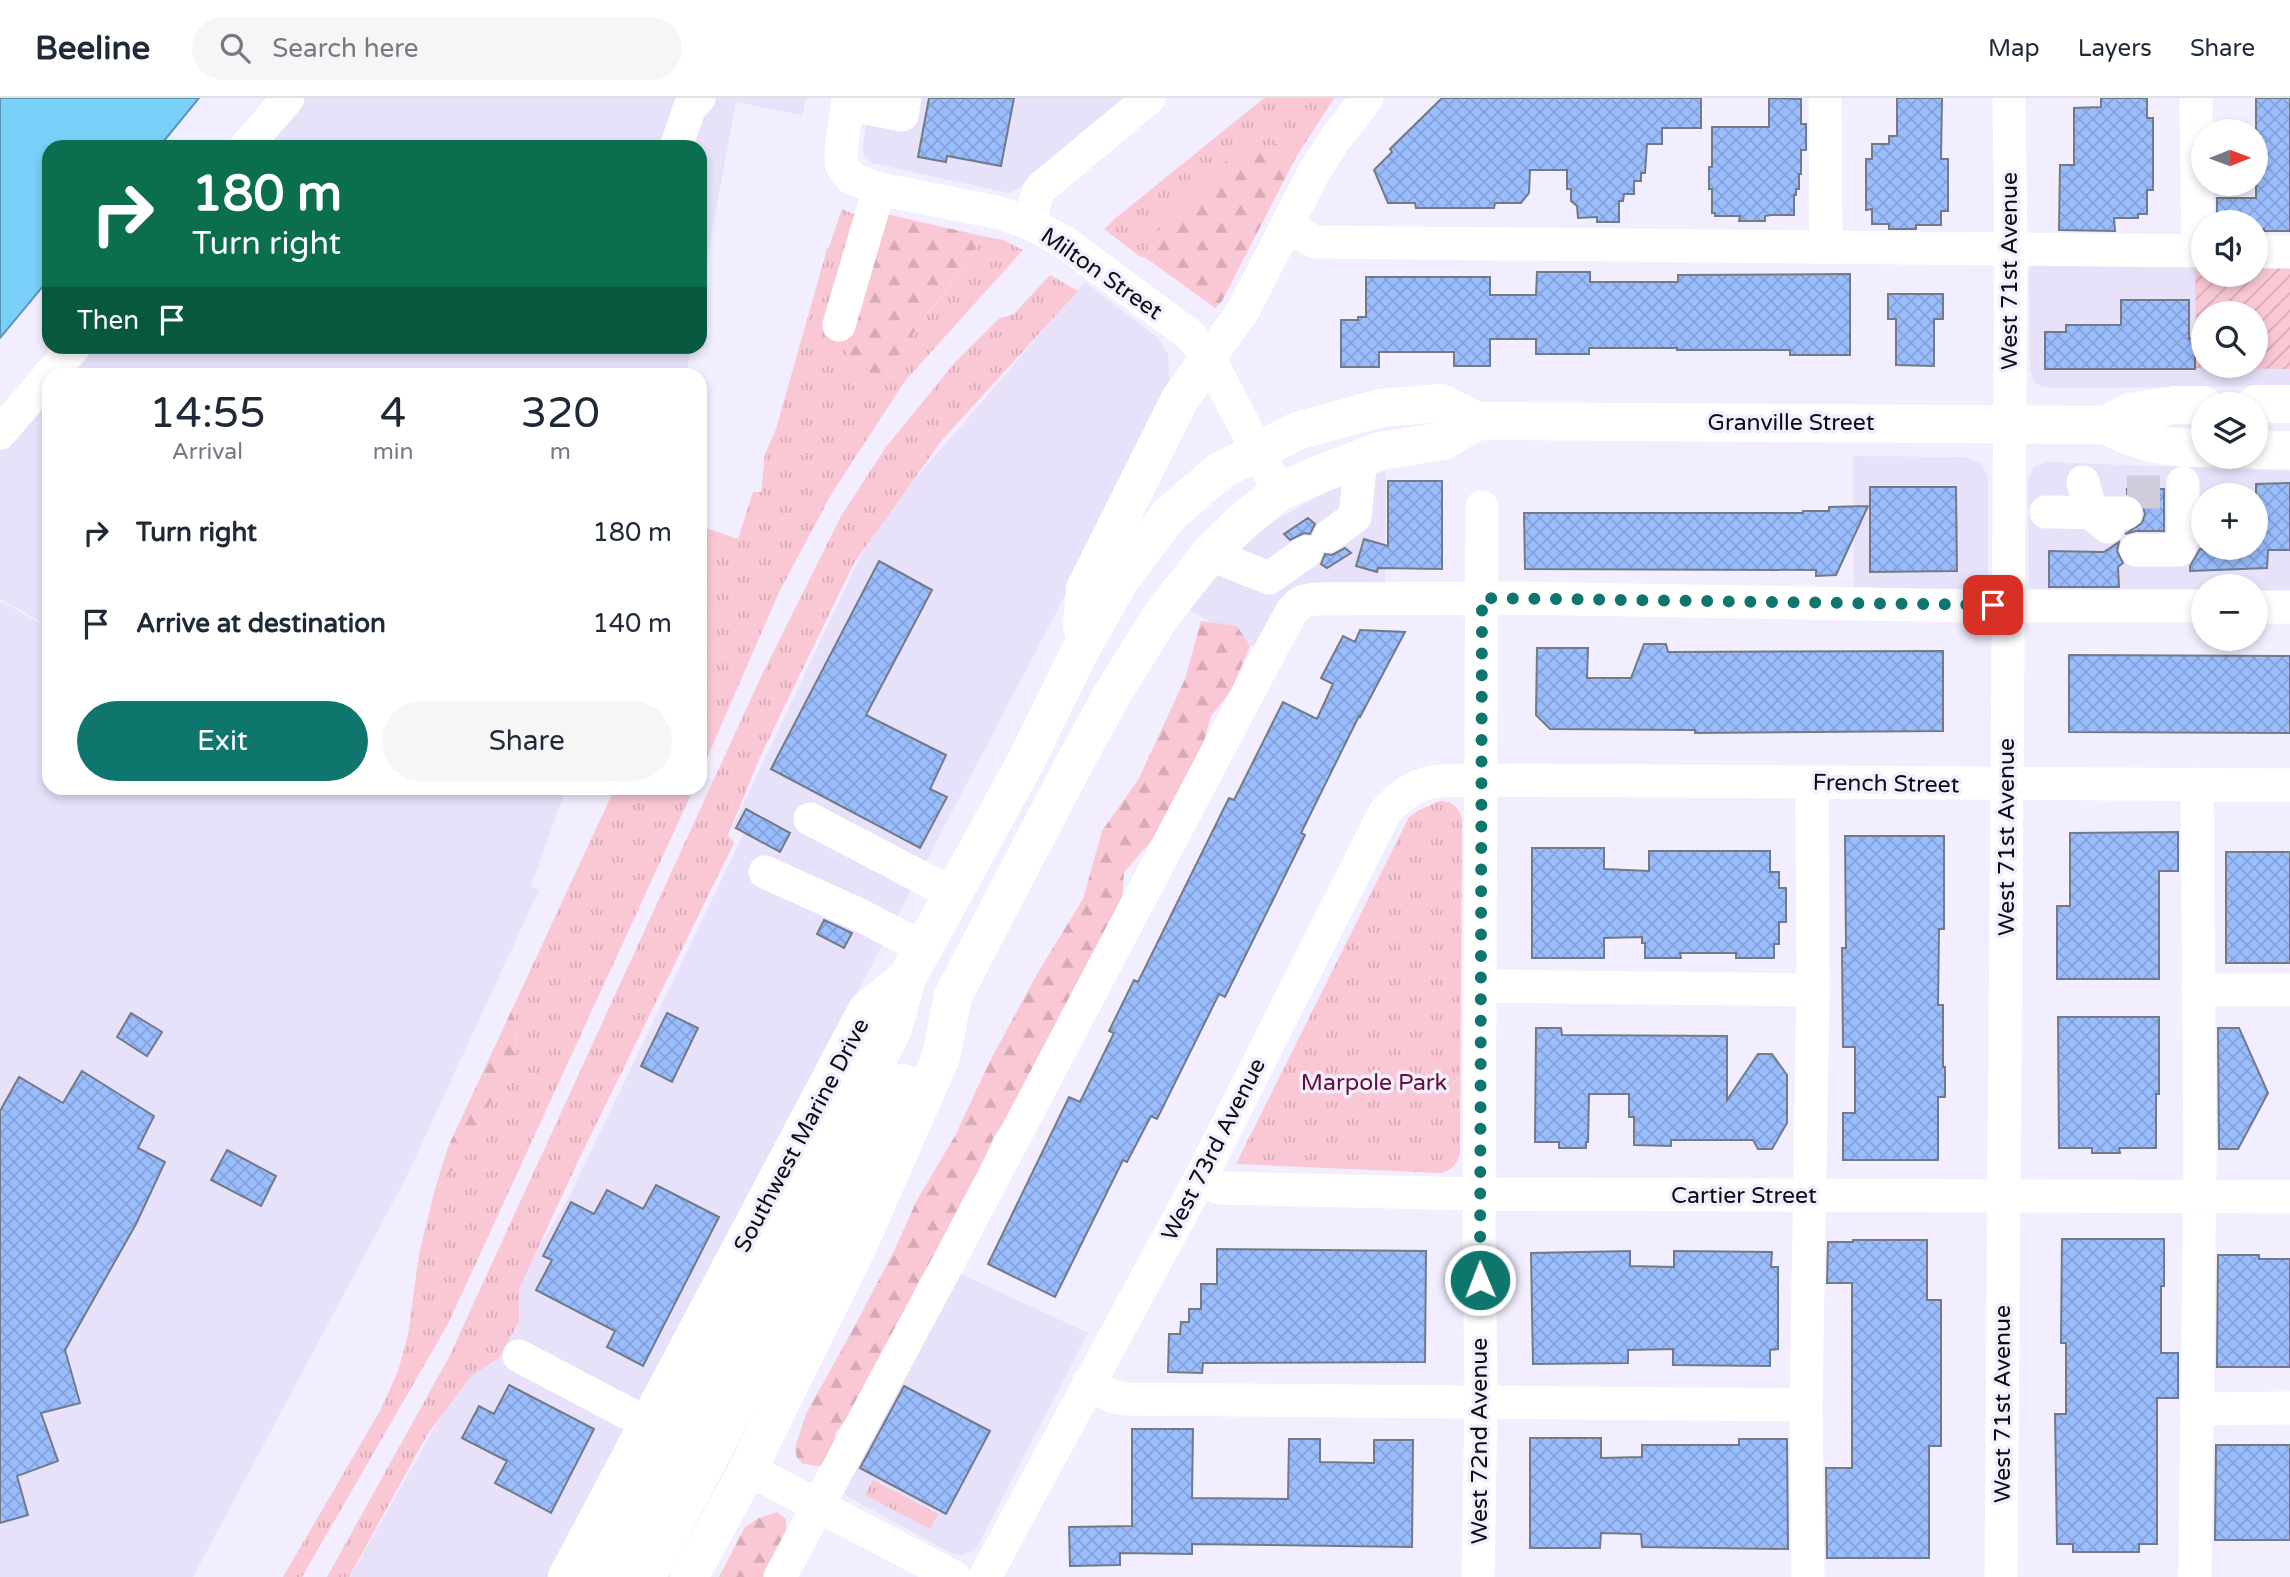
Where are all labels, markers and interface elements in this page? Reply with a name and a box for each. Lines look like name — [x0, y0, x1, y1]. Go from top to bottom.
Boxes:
search box — [192, 17, 682, 80]
text: Beeline — [35, 29, 150, 68]
icon: search — [216, 29, 254, 67]
text: Search here — [272, 33, 418, 64]
text: Map — [1988, 34, 2040, 63]
text: Layers — [2078, 34, 2152, 63]
text: Share — [2190, 34, 2255, 63]
north arrow — [2191, 119, 2268, 196]
map controls — [2191, 119, 2268, 651]
text: 180 m — [192, 165, 342, 224]
icon: right — [77, 168, 168, 259]
street label: West 71st Avenue — [1996, 172, 2024, 370]
button: sound — [2191, 210, 2268, 287]
street label: Milton Street — [1035, 222, 1168, 326]
text: Turn right — [192, 225, 341, 263]
icon: arrive — [153, 301, 191, 339]
button: search — [2191, 301, 2268, 378]
text: Then — [77, 305, 139, 336]
text: 14:55 — [149, 388, 266, 439]
text: 4 — [380, 388, 406, 439]
text: 320 — [521, 388, 600, 439]
button: layers — [2191, 392, 2268, 469]
street label: Granville Street — [1707, 409, 1875, 437]
text: Arrival — [172, 438, 243, 466]
text: min — [373, 438, 414, 466]
text: m — [550, 438, 571, 466]
button: + — [2191, 483, 2268, 560]
icon: right — [77, 514, 115, 552]
text: Turn right — [136, 517, 257, 548]
text: 180 m — [592, 517, 672, 548]
button: − — [2191, 574, 2268, 651]
pin — [1963, 575, 2023, 635]
icon: arrive — [1974, 586, 2012, 624]
icon: arrive — [77, 605, 115, 643]
text: Arrive at destination — [136, 608, 386, 639]
text: 140 m — [592, 608, 672, 639]
button: Exit — [77, 701, 368, 781]
button: Share — [382, 701, 672, 781]
street label: West 71st Avenue — [1993, 738, 2021, 936]
street label: French Street — [1812, 769, 1960, 799]
street label: Southwest Marine Drive — [728, 1014, 875, 1257]
street label: West 73rd Avenue — [1156, 1053, 1272, 1245]
park label: Marpole Park — [1301, 1069, 1447, 1097]
street label: Cartier Street — [1671, 1182, 1817, 1210]
position arrow — [1443, 1243, 1517, 1317]
street label: West 71st Avenue — [1989, 1305, 2017, 1503]
street label: West 72nd Avenue — [1466, 1338, 1494, 1544]

